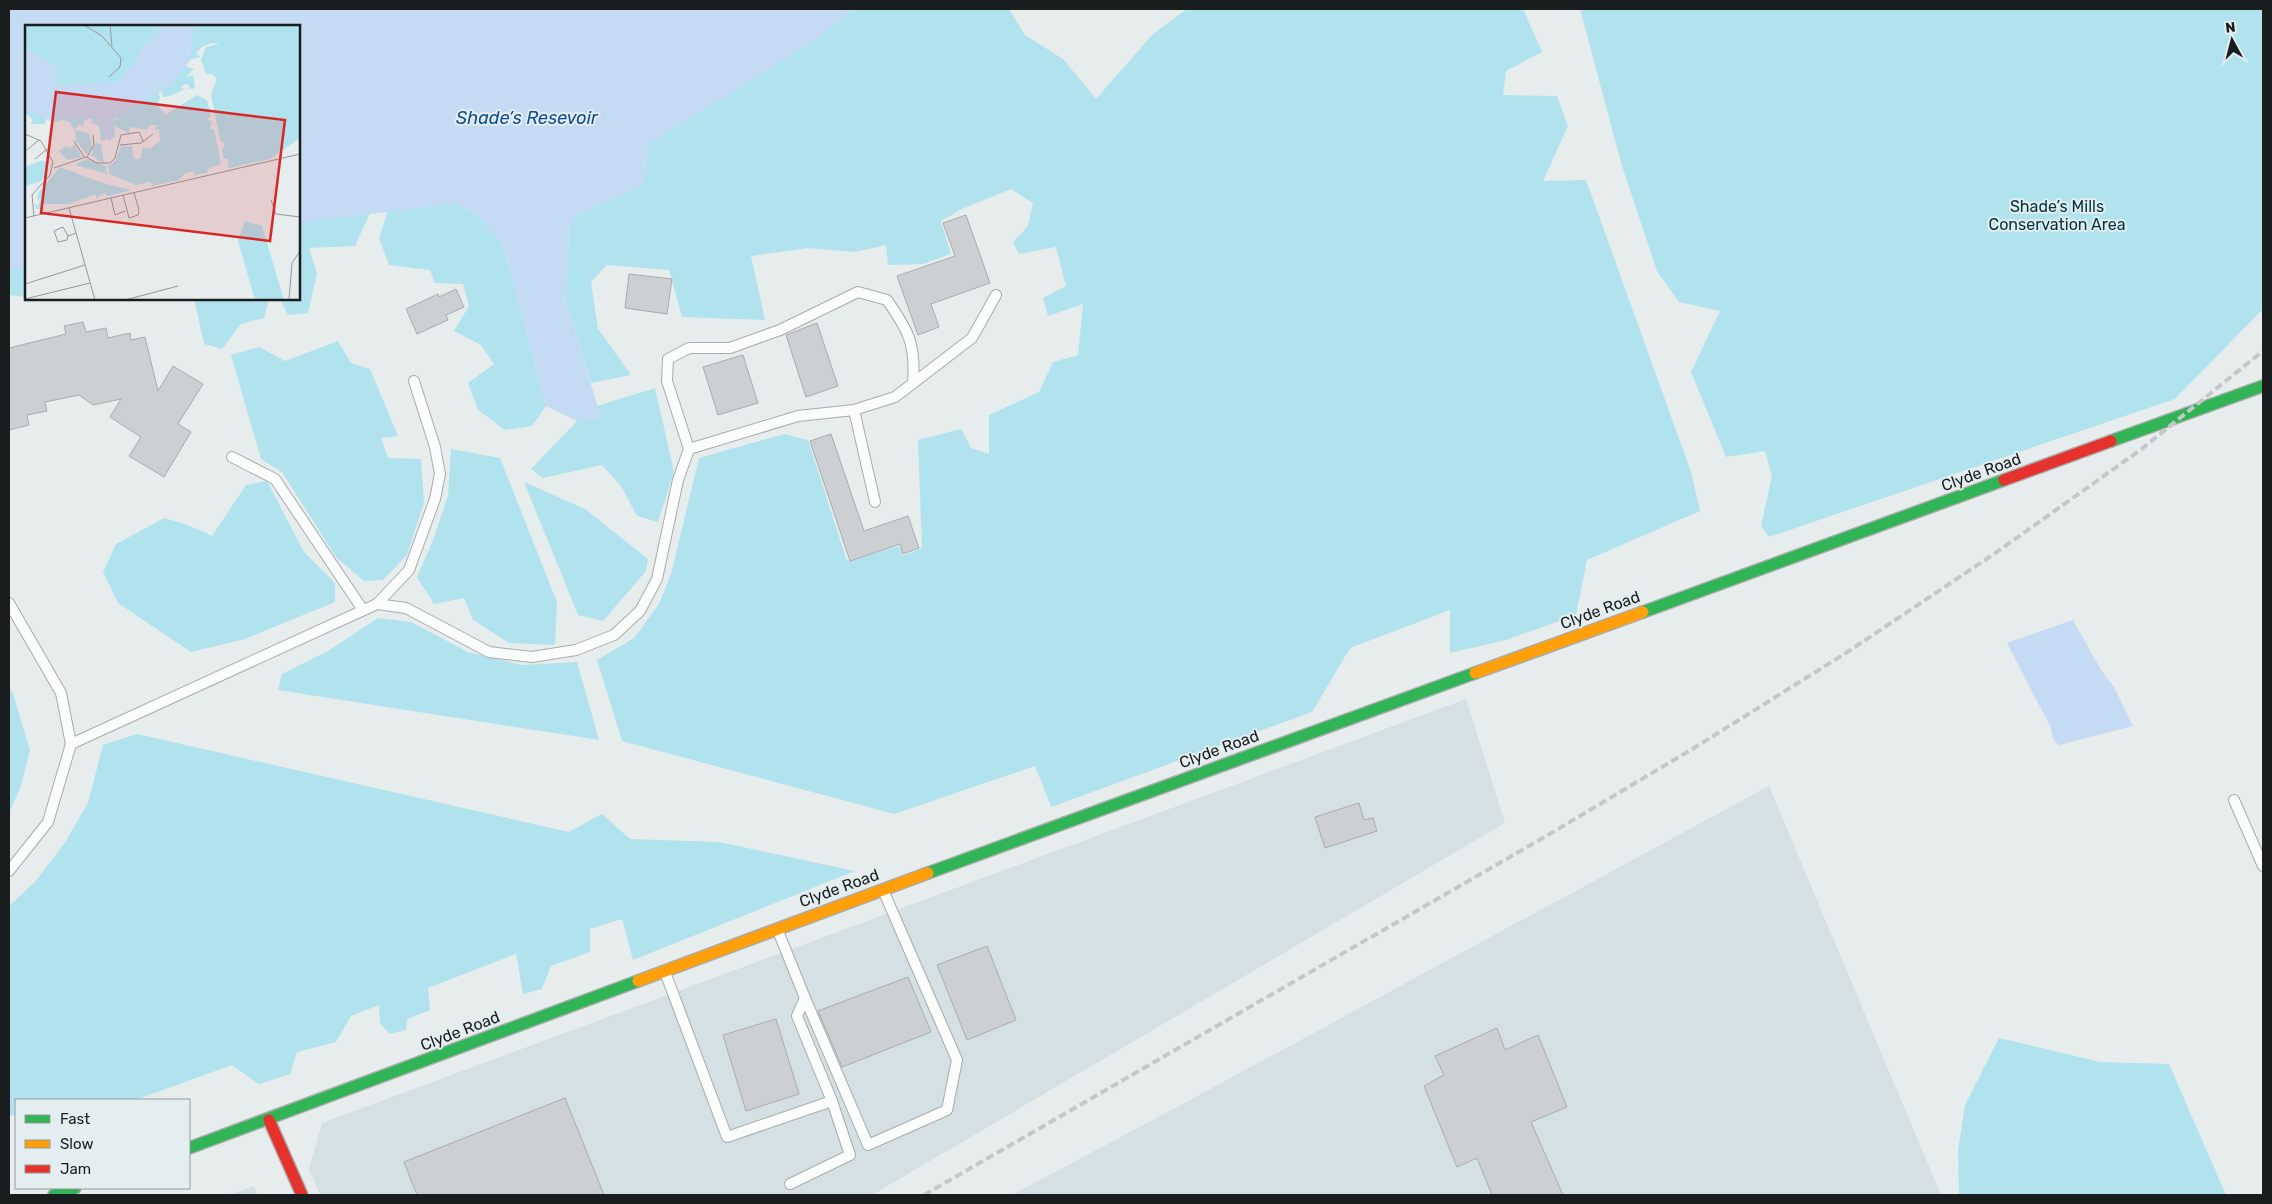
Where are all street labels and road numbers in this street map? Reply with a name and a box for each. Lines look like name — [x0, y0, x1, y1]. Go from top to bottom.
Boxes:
street label: Clyde Road — [1939, 449, 2023, 495]
street label: Clyde Road — [1558, 587, 1642, 633]
street label: Clyde Road — [1177, 726, 1261, 772]
street label: Clyde Road — [797, 865, 881, 911]
street label: Clyde Road — [418, 1007, 502, 1055]

